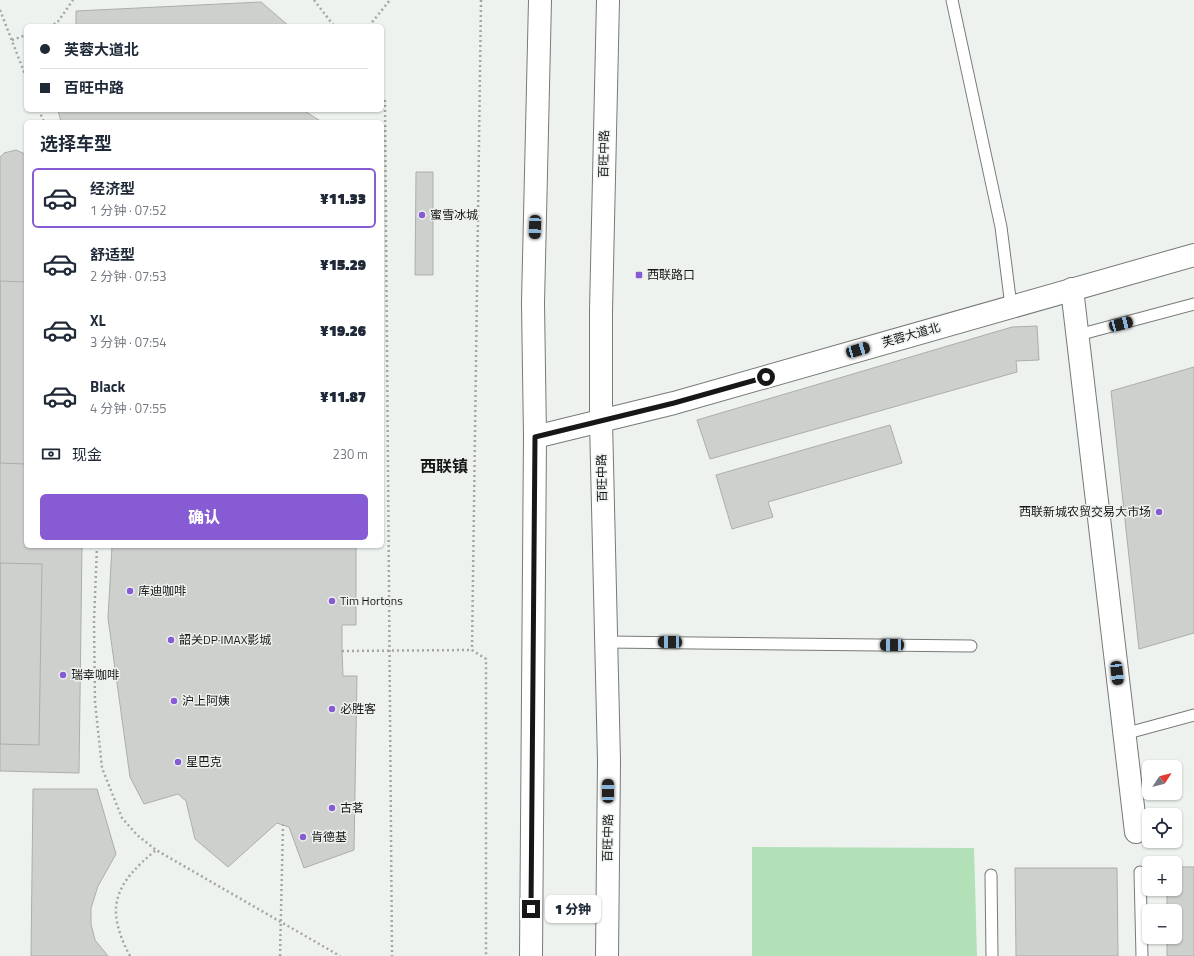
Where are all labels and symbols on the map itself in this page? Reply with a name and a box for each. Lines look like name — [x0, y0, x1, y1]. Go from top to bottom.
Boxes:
street label: 百旺中路 — [594, 130, 613, 178]
place label: 蜜雪冰城 — [430, 205, 478, 224]
marker: 蜜雪冰城 — [417, 210, 427, 220]
car — [529, 215, 541, 239]
place label: 西联路口 — [647, 265, 695, 284]
marker: 西联路口 — [634, 270, 644, 280]
car — [1108, 315, 1134, 333]
street label: 芙蓉大道北 — [879, 317, 942, 352]
car — [845, 341, 871, 359]
route start — [757, 368, 775, 386]
district label: 西联镇 — [420, 454, 468, 478]
street label: 百旺中路 — [592, 454, 611, 502]
place label: 西联新城农贸交易大市场 — [1019, 502, 1151, 521]
marker: 西联新城农贸交易大市场 — [1154, 507, 1164, 517]
place label: 库迪咖啡 — [138, 581, 186, 600]
marker: 库迪咖啡 — [125, 586, 135, 596]
place label: Tim Hortons — [340, 591, 403, 610]
marker: Tim Hortons — [327, 596, 337, 606]
place label: 韶关DP·IMAX影城 — [179, 630, 271, 649]
marker: 韶关DP·IMAX影城 — [166, 635, 176, 645]
car — [658, 636, 682, 648]
car — [880, 639, 904, 651]
car — [1110, 660, 1124, 686]
place label: 瑞幸咖啡 — [71, 665, 119, 684]
marker: 瑞幸咖啡 — [58, 670, 68, 680]
place label: 沪上阿姨 — [182, 691, 230, 710]
marker: 沪上阿姨 — [169, 696, 179, 706]
place label: 必胜客 — [340, 699, 376, 718]
marker: 必胜客 — [327, 704, 337, 714]
place label: 星巴克 — [186, 752, 222, 771]
marker: 星巴克 — [173, 757, 183, 767]
north arrow — [1142, 760, 1182, 800]
car — [602, 779, 614, 803]
place label: 古茗 — [340, 798, 364, 817]
marker: 古茗 — [327, 803, 337, 813]
street label: 百旺中路 — [598, 814, 617, 862]
place label: 肯德基 — [311, 827, 347, 846]
marker: 肯德基 — [298, 832, 308, 842]
callout: 1 分钟 — [545, 895, 601, 923]
route end — [522, 900, 540, 918]

